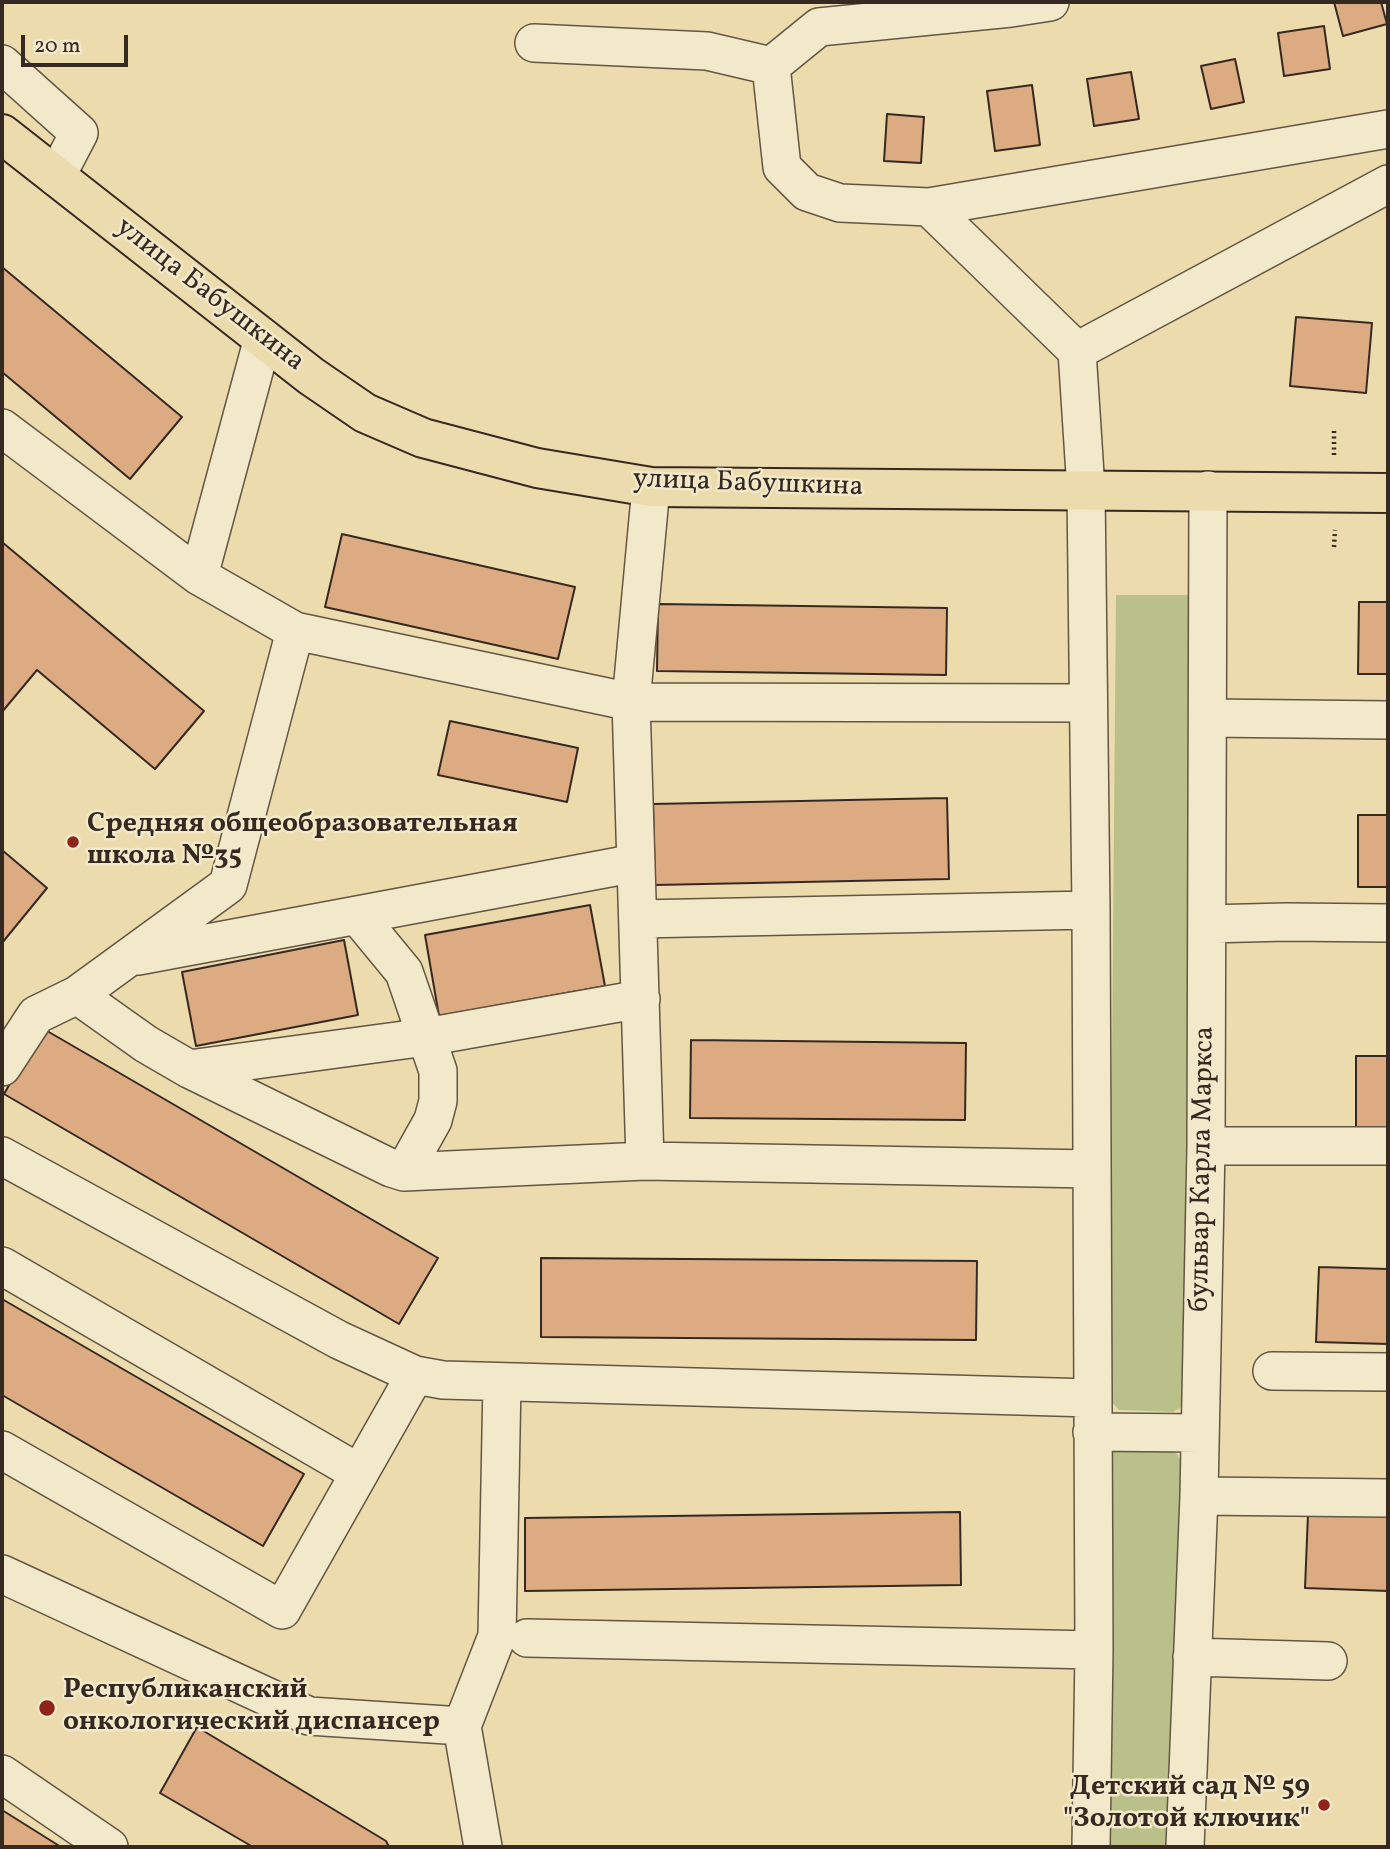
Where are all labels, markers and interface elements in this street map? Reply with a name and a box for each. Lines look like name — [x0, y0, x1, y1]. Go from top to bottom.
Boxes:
scale bar — [24, 21, 131, 65]
text: 20 m — [34, 32, 80, 61]
street label: улица Бабушкина — [108, 212, 310, 380]
street label: улица Бабушкина — [632, 464, 864, 506]
place label: Средняя общеобразовательная школа №35 — [87, 809, 518, 875]
marker: Средняя общеобразовательная школа №35 — [65, 834, 81, 850]
street label: бульвар Карла Маркса — [1185, 1026, 1223, 1312]
place label: Республиканский онкологический диспансер — [63, 1675, 440, 1741]
marker: Республиканский онкологический диспансер — [37, 1698, 57, 1718]
place label: Детский сад № 59 "Золотой ключик" — [1063, 1772, 1310, 1838]
marker: Детский сад № 59 "Золотой ключик" — [1316, 1797, 1332, 1813]

